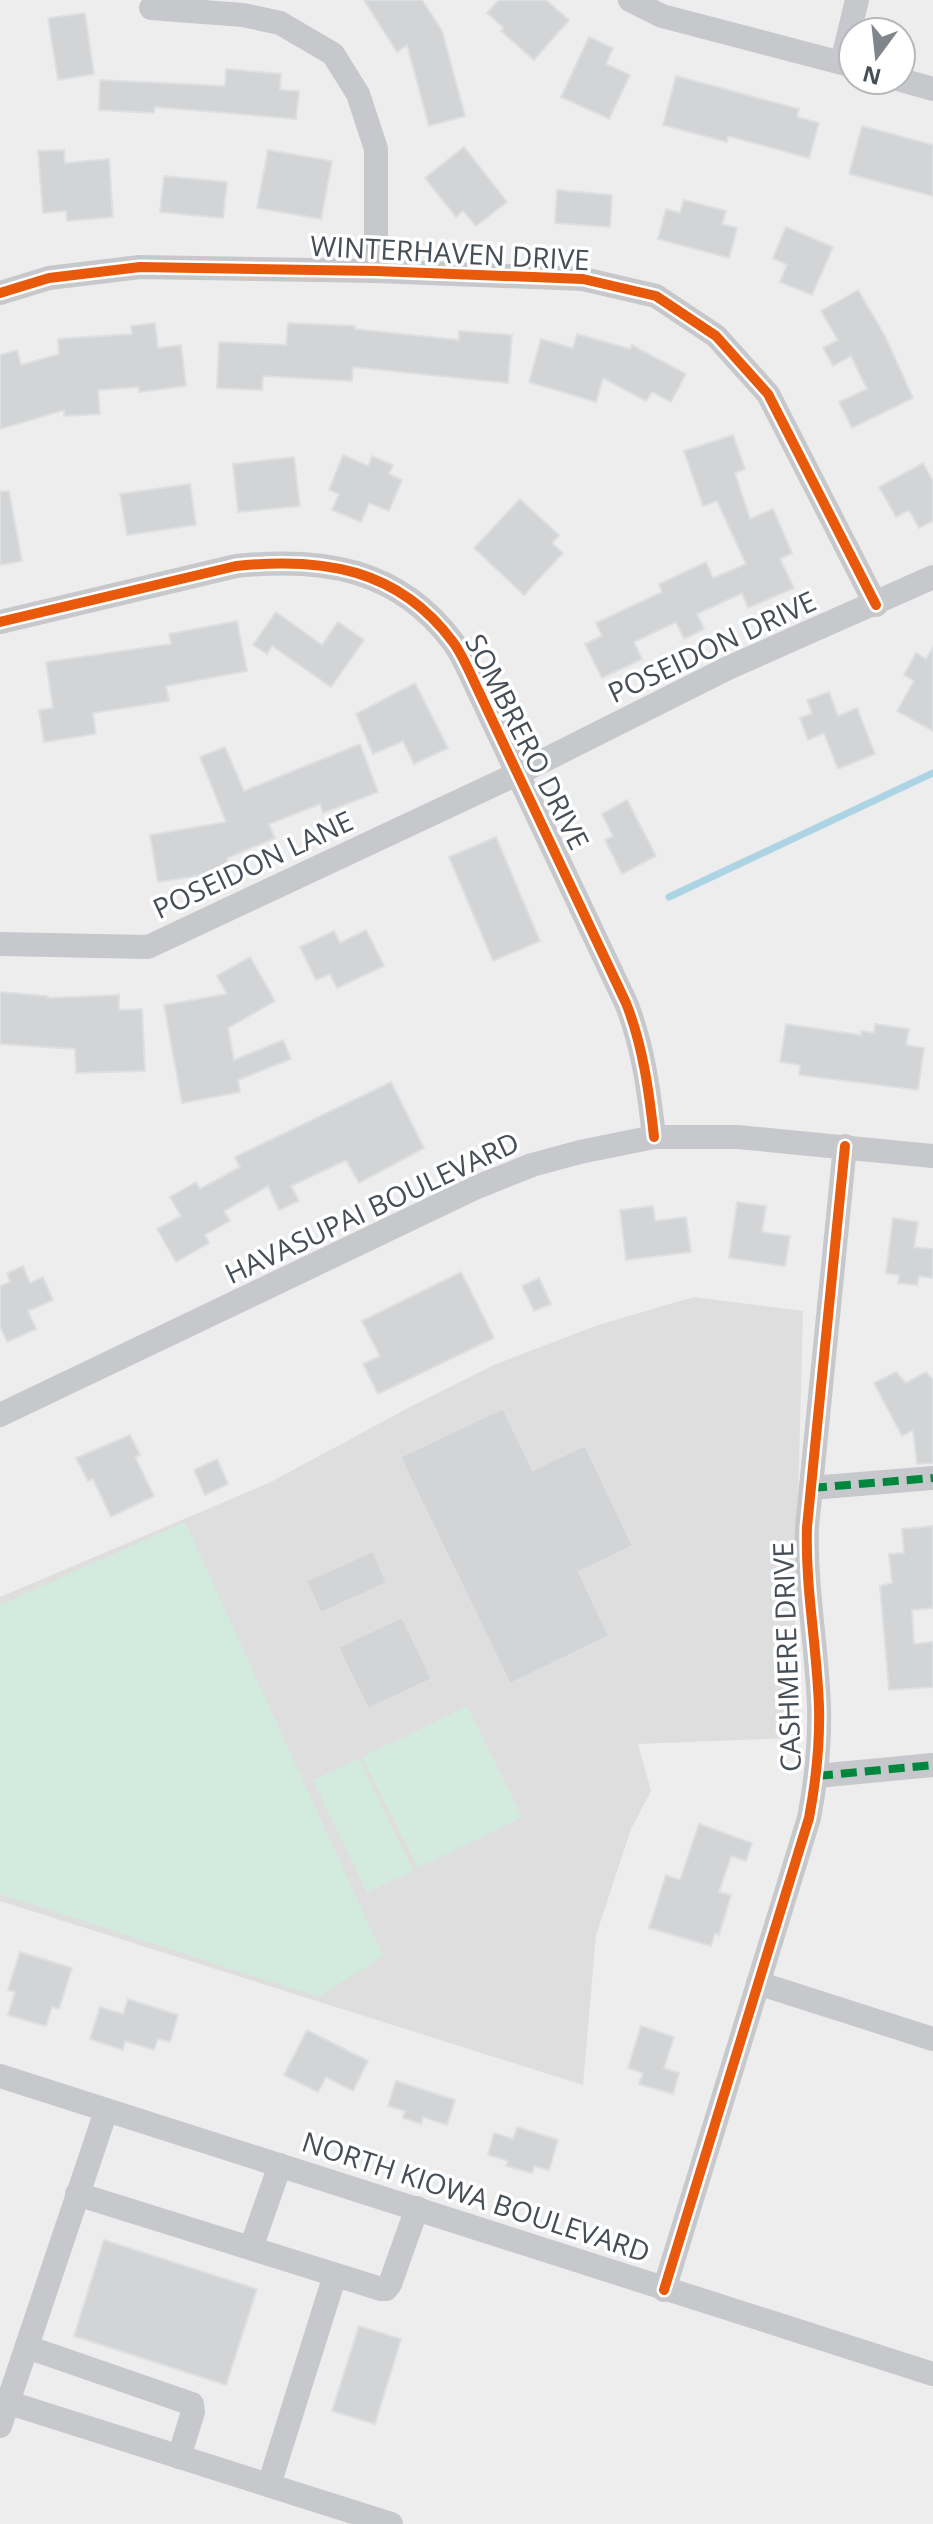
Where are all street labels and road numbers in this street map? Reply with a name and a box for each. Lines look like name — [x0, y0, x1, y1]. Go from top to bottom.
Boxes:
street label: WINTERHAVEN DRIVE — [309, 226, 591, 278]
street label: POSEIDON DRIVE — [601, 581, 822, 711]
street label: SOMBRERO DRIVE — [457, 627, 599, 856]
street label: POSEIDON LANE — [146, 801, 359, 927]
street label: HAVASUPAI BOULEVARD — [218, 1122, 525, 1292]
street label: CASHMERE DRIVE — [763, 1542, 809, 1773]
street label: NORTH KIOWA BOULEVARD — [298, 2122, 655, 2270]

